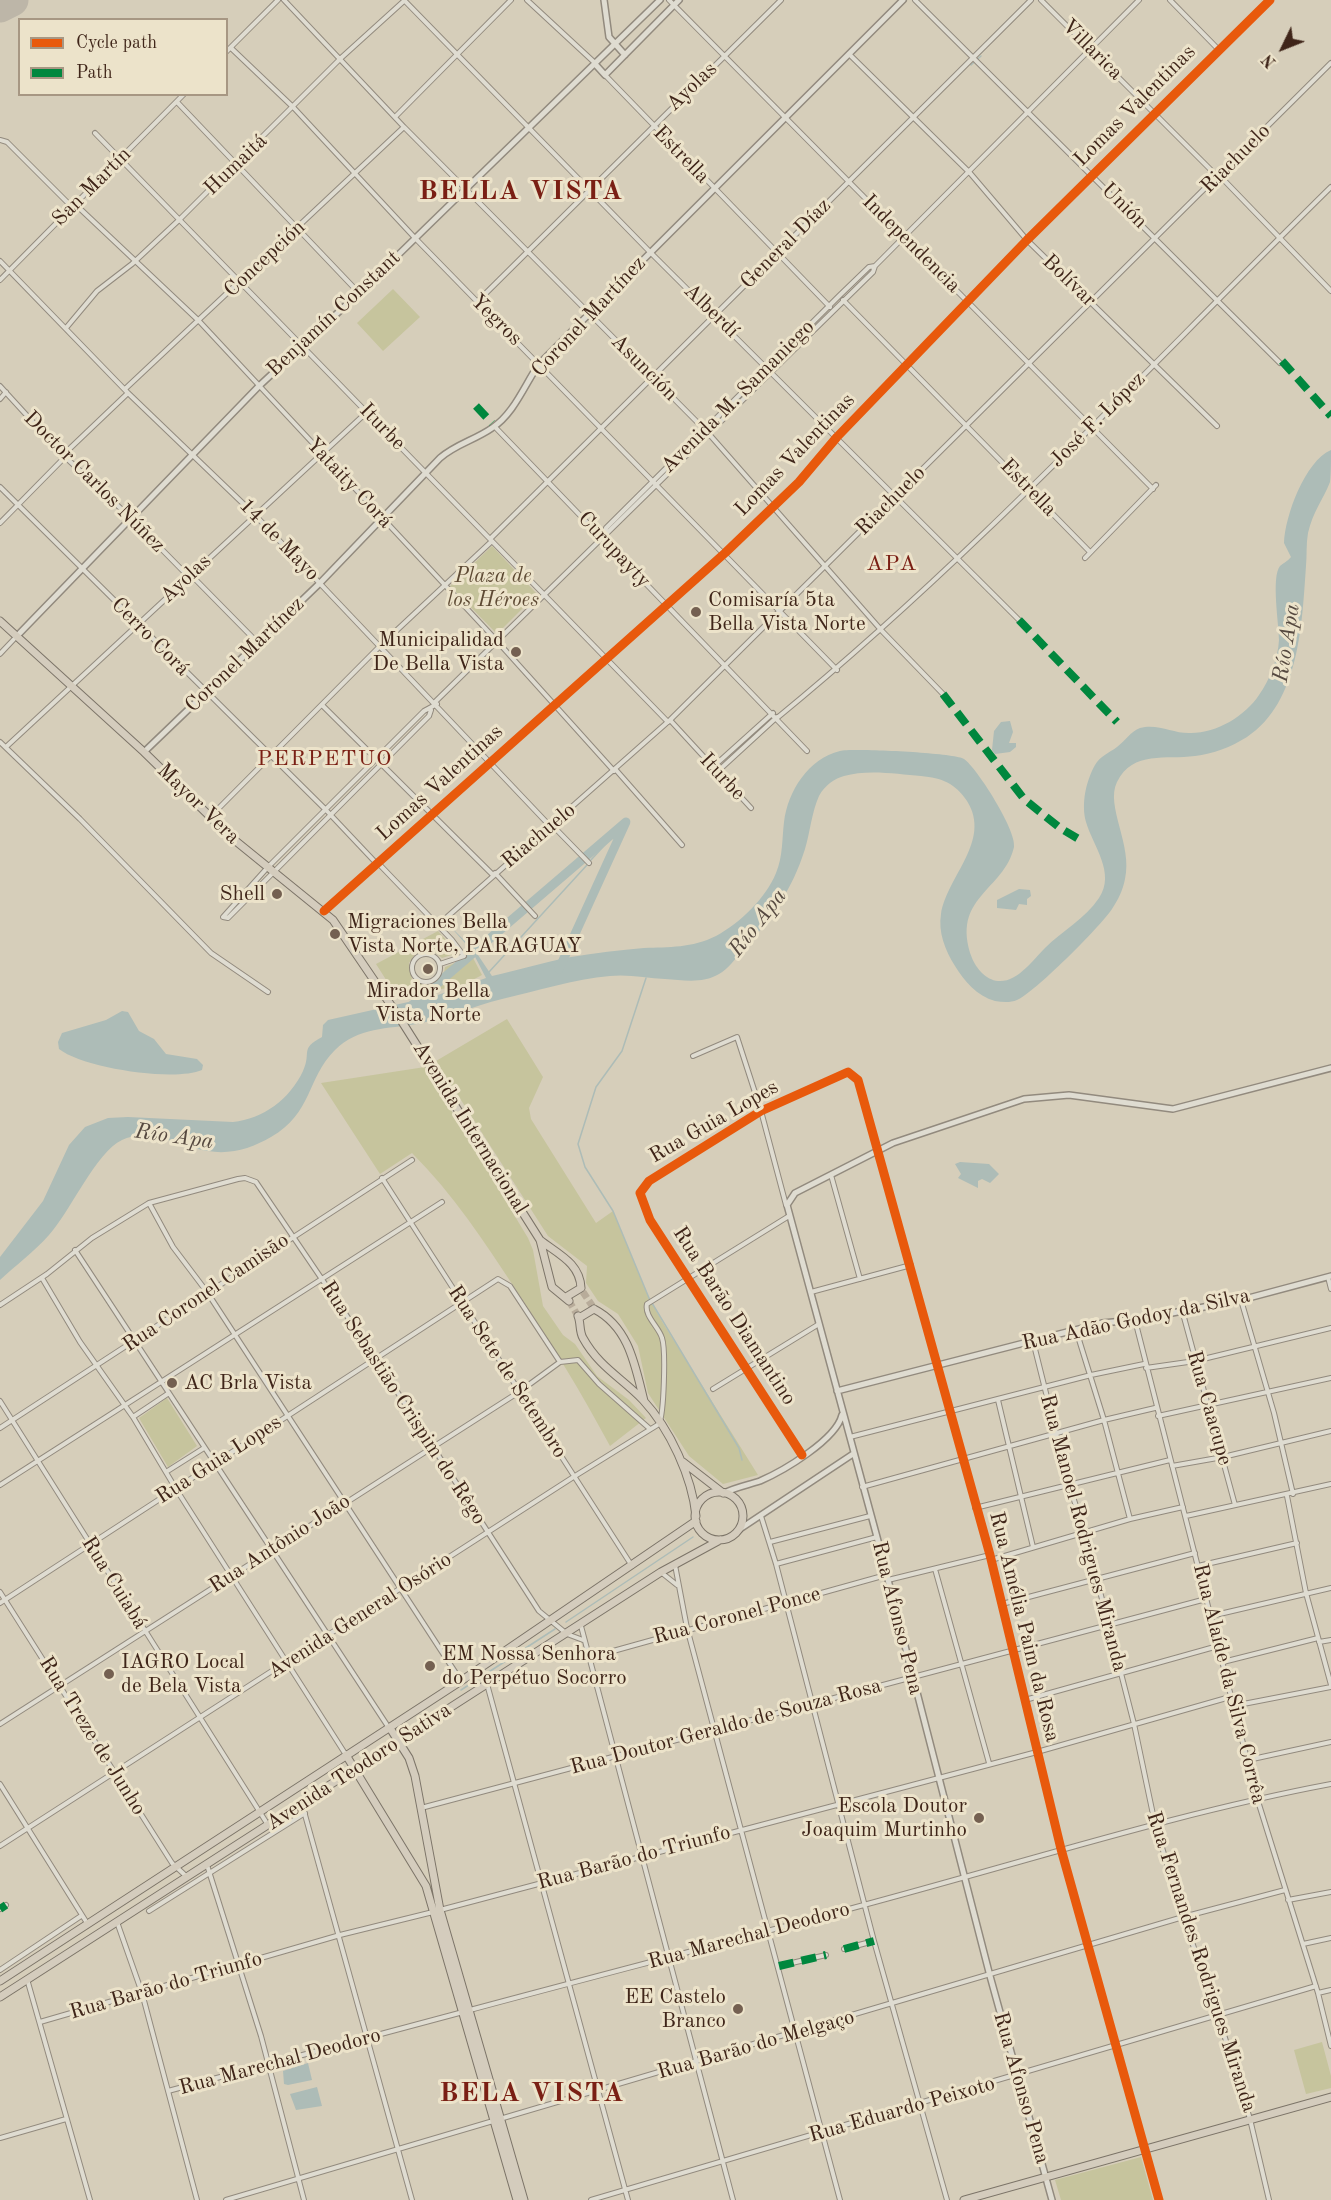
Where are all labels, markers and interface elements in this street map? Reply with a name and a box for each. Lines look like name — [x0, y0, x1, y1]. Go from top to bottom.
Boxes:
street label: Villarica — [1056, 14, 1128, 86]
legend — [18, 18, 228, 96]
north arrow — [1253, 18, 1313, 78]
text: Cycle path — [76, 34, 157, 52]
street label: Lomas Valentinas — [1069, 40, 1201, 172]
text: N — [1260, 50, 1280, 70]
street label: Ayolas — [661, 57, 723, 117]
text: Path — [76, 64, 112, 82]
street label: Riachuelo — [1196, 119, 1276, 199]
street label: Estrella — [647, 121, 715, 189]
street label: Humaitá — [199, 129, 273, 201]
street label: San Martín — [47, 142, 137, 232]
district label: BELLA VISTA — [418, 176, 624, 208]
street label: Unión — [1096, 178, 1152, 234]
street label: Independencia — [856, 189, 966, 299]
street label: General Díaz — [735, 193, 837, 295]
street label: Concepción — [219, 215, 311, 303]
street label: Benjamín Constant — [262, 246, 406, 382]
street label: Bolívar — [1037, 249, 1101, 313]
street label: Coronel Martínez — [527, 251, 651, 383]
street label: Alberdí — [678, 279, 744, 343]
street label: Yegros — [465, 289, 527, 351]
street label: Avenida M. Samaniego — [656, 315, 820, 479]
street label: Asunción — [605, 329, 683, 407]
street label: José F. López — [1045, 367, 1151, 473]
street label: Lomas Valentinas — [730, 388, 860, 522]
street label: Iturbe — [354, 398, 410, 456]
street label: Doctor Carlos Núñez — [18, 406, 170, 558]
street label: Yataity Corá — [300, 432, 398, 534]
street label: Estrella — [994, 454, 1062, 522]
street label: Riachuelo — [851, 461, 931, 541]
street label: 14 de Mayo — [233, 494, 325, 586]
street label: Curupayty — [572, 506, 656, 594]
street label: Ayolas — [155, 549, 217, 609]
district label: APA — [866, 551, 918, 577]
park label: Plaza de los Héroes — [447, 563, 539, 613]
place label: Comisaría 5ta Bella Vista Norte — [708, 587, 866, 637]
street label: Cerro Corá — [105, 592, 195, 682]
street label: Coronel Martínez — [180, 592, 310, 718]
water label: Río Apa — [1268, 602, 1306, 684]
marker: Comisaría 5ta Bella Vista Norte — [689, 605, 703, 619]
place label: Municipalidad De Bella Vista — [373, 627, 504, 677]
marker: Municipalidad De Bella Vista — [509, 645, 523, 659]
street label: Lomas Valentinas — [371, 719, 509, 847]
district label: PERPETUO — [257, 746, 393, 772]
street label: Iturbe — [694, 748, 750, 806]
street label: Mayor Vera — [151, 758, 245, 850]
street label: Riachuelo — [497, 798, 581, 874]
place label: Shell — [220, 881, 265, 907]
water label: Río Apa — [723, 884, 793, 962]
marker: Shell — [270, 887, 284, 901]
place label: Migraciones Bella Vista Norte, PARAGUAY — [347, 909, 582, 959]
marker: Migraciones Bella Vista Norte, PARAGUAY — [328, 927, 342, 941]
marker: Mirador Bella Vista Norte — [421, 962, 435, 976]
place label: Mirador Bella Vista Norte — [366, 978, 490, 1028]
street label: Avenida Internacional — [407, 1037, 533, 1219]
street label: Rua Guia Lopes — [645, 1075, 783, 1169]
water label: Río Apa — [133, 1118, 215, 1156]
street label: Rua Barão Diamantino — [667, 1222, 801, 1410]
street label: Rua Coronel Camisão — [118, 1228, 294, 1358]
street label: Rua Sebastião Crispim do Rêgo — [315, 1276, 491, 1530]
street label: Rua Sete de Setembro — [442, 1281, 572, 1463]
street label: Rua Adão Godoy da Silva — [1020, 1284, 1252, 1356]
street label: Rua Caacupe — [1181, 1348, 1237, 1468]
place label: AC Brla Vista — [184, 1370, 312, 1396]
marker: AC Brla Vista — [165, 1376, 179, 1390]
street label: Rua Manoel Rodrigues Miranda — [1034, 1391, 1132, 1675]
street label: Rua Guia Lopes — [151, 1410, 287, 1510]
street label: Rua Antônio João — [205, 1489, 355, 1599]
street label: Rua Amélia Paim da Rosa — [983, 1509, 1065, 1745]
street label: Rua Cuiabá — [76, 1532, 152, 1634]
street label: Rua Afonso Pena — [866, 1539, 928, 1697]
street label: Avenida General Osório — [263, 1547, 457, 1685]
street label: Rua Alaíde da Silva Corrêa — [1187, 1561, 1271, 1807]
street label: Rua Coronel Ponce — [651, 1582, 823, 1650]
place label: EM Nossa Senhora do Perpétuo Socorro — [442, 1641, 627, 1691]
place label: IAGRO Local de Bela Vista — [121, 1649, 245, 1699]
street label: Rua Treze de Junho — [33, 1652, 151, 1820]
marker: EM Nossa Senhora do Perpétuo Socorro — [423, 1659, 437, 1673]
marker: IAGRO Local de Bela Vista — [102, 1667, 116, 1681]
street label: Rua Doutor Geraldo de Souza Rosa — [568, 1673, 884, 1781]
street label: Avenida Teodoro Sativa — [262, 1698, 456, 1836]
place label: Escola Doutor Joaquim Murtinho — [801, 1793, 967, 1843]
street label: Rua Fernandes Rodrigues Miranda — [1140, 1808, 1262, 2116]
marker: Escola Doutor Joaquim Murtinho — [972, 1811, 986, 1825]
street label: Rua Barão do Triunfo — [535, 1820, 733, 1896]
street label: Rua Marechal Deodoro — [645, 1897, 853, 1975]
street label: Rua Barão do Triunfo — [67, 1946, 265, 2026]
place label: EE Castelo Branco — [624, 1984, 726, 2034]
marker: EE Castelo Branco — [731, 2002, 745, 2016]
street label: Rua Barão do Melgaço — [654, 2005, 858, 2085]
street label: Rua Afonso Pena — [987, 2009, 1055, 2167]
street label: Rua Marechal Deodoro — [176, 2023, 384, 2101]
street label: Rua Eduardo Peixoto — [806, 2071, 998, 2149]
district label: BELA VISTA — [439, 2078, 625, 2110]

